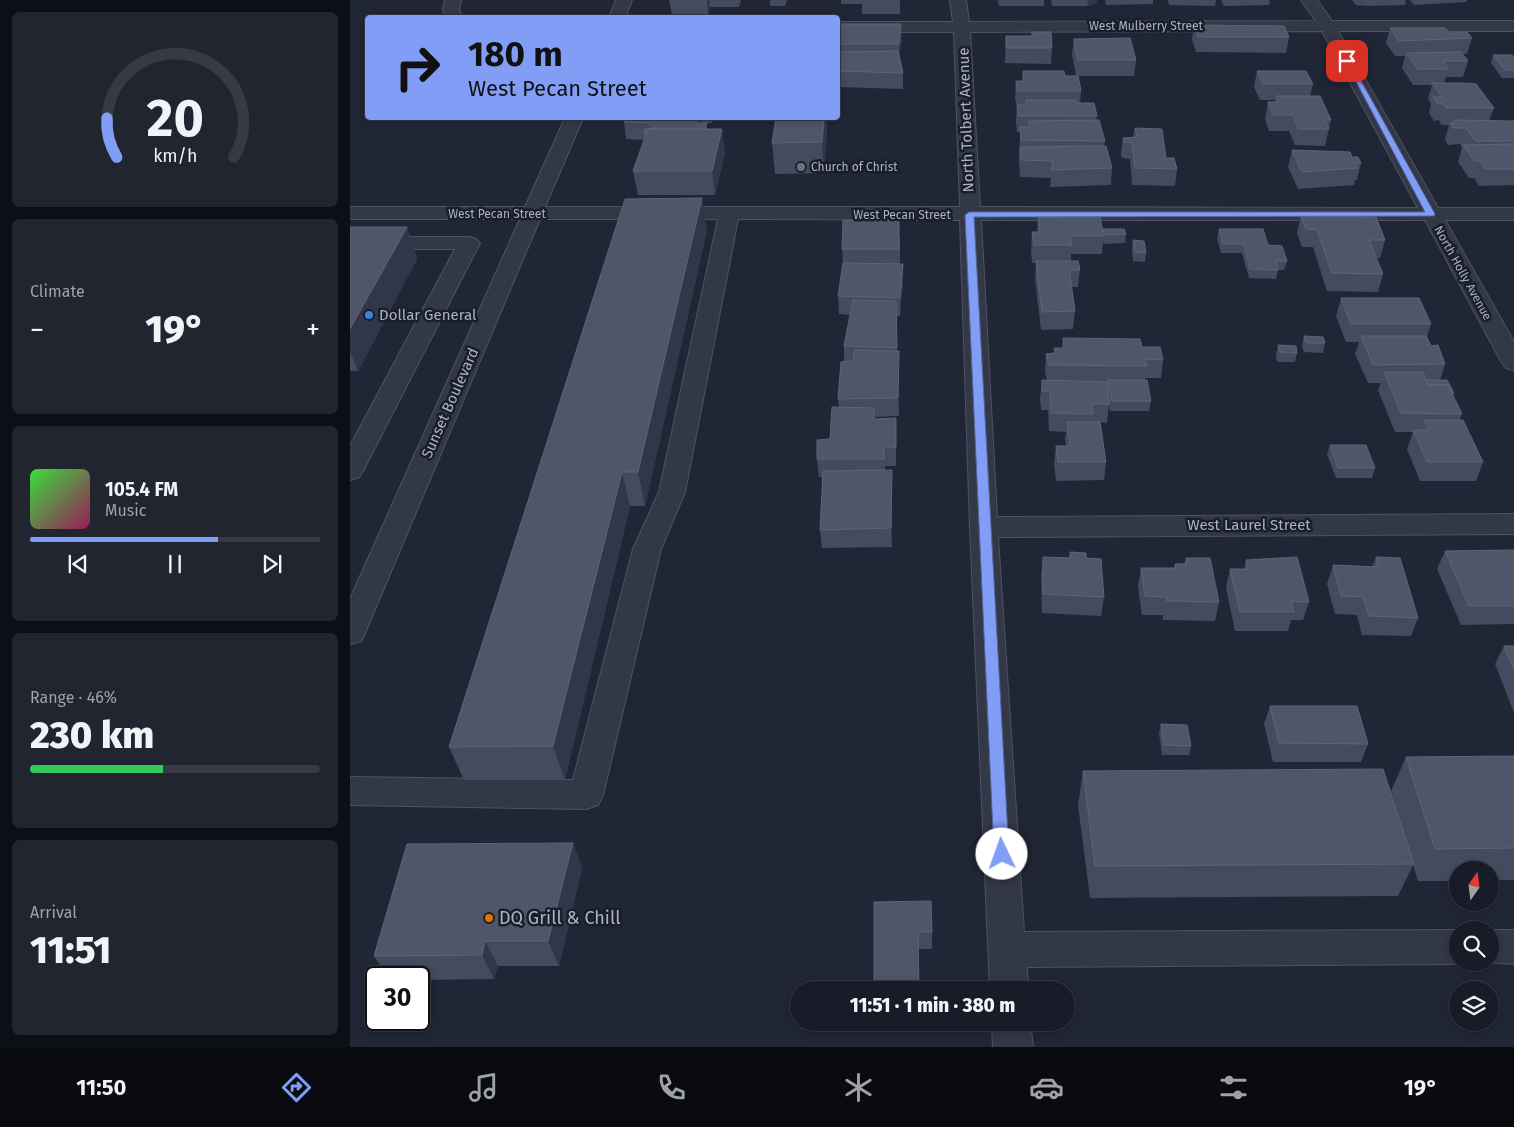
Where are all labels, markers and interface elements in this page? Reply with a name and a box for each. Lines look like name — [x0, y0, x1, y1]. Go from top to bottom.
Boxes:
street label: West Mulberry Street — [1089, 19, 1204, 33]
text: 180 m — [468, 33, 563, 75]
icon: right — [385, 35, 450, 100]
pin — [1326, 40, 1368, 82]
street label: North Tolbert Avenue — [954, 47, 978, 193]
icon: arrive — [1333, 47, 1361, 75]
text: West Pecan Street — [468, 75, 647, 102]
text: 20 — [146, 87, 204, 150]
text: km/h — [153, 145, 197, 167]
place label: Church of Christ — [811, 160, 898, 174]
marker: Church of Christ — [795, 161, 807, 173]
street label: West Pecan Street — [448, 207, 546, 221]
street label: West Pecan Street — [853, 208, 951, 222]
street label: North Holly Avenue — [1431, 224, 1495, 322]
text: Climate — [30, 282, 85, 301]
text: 19° — [145, 306, 205, 352]
place label: Dollar General — [379, 306, 477, 324]
marker: Dollar General — [363, 309, 375, 321]
text: − — [30, 313, 44, 346]
text: + — [306, 313, 320, 346]
street label: Sunset Boulevard — [418, 345, 482, 461]
text: 105.4 FM — [105, 478, 178, 501]
text: Music — [105, 501, 146, 520]
street label: West Laurel Street — [1187, 516, 1311, 534]
icon: previous — [64, 550, 92, 578]
icon: pause — [161, 550, 189, 578]
icon: next — [258, 550, 286, 578]
text: Range · 46% — [30, 688, 117, 707]
text: 230 km — [30, 712, 154, 758]
position arrow — [975, 827, 1027, 879]
north arrow — [1449, 861, 1499, 911]
map controls — [1449, 861, 1499, 1031]
text: Arrival — [30, 903, 77, 922]
place label: DQ Grill & Chill — [499, 907, 620, 929]
marker: DQ Grill & Chill — [483, 912, 495, 924]
button: search — [1449, 921, 1499, 971]
text: 11:51 — [30, 927, 111, 973]
speed limit sign: 30 — [365, 966, 430, 1031]
button: layers — [1449, 981, 1499, 1031]
text: 11:51 · 1 min · 380 m — [850, 994, 1015, 1017]
icon: directions — [279, 1070, 314, 1105]
icon: music — [466, 1070, 501, 1105]
icon: phone — [654, 1070, 689, 1105]
icon: climate — [841, 1070, 876, 1105]
icon: car — [1029, 1070, 1064, 1105]
icon: filters — [1216, 1070, 1251, 1105]
text: 11:50 — [76, 1074, 126, 1101]
text: 19° — [1404, 1074, 1438, 1101]

